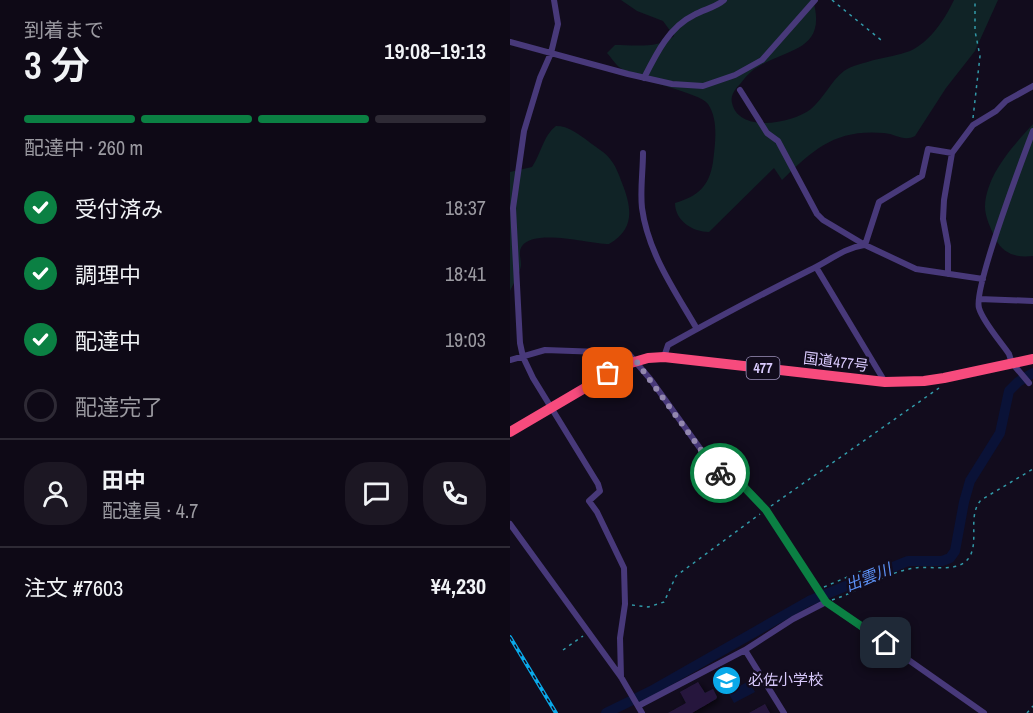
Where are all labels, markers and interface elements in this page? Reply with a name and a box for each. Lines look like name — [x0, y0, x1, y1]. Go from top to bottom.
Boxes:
text: 到着まで — [24, 16, 104, 43]
text: 19:08–19:13 — [384, 36, 486, 66]
text: 3 分 — [24, 39, 90, 91]
text: 配達中 · 260 m — [24, 134, 143, 161]
icon: check — [24, 191, 57, 224]
text: 受付済み — [75, 194, 163, 224]
text: 18:37 — [445, 194, 486, 221]
icon: check — [24, 257, 57, 290]
text: 調理中 — [75, 260, 141, 290]
text: 18:41 — [445, 260, 486, 287]
icon: check — [24, 323, 57, 356]
text: 配達中 — [75, 326, 141, 356]
text: 19:03 — [445, 326, 486, 353]
pin — [582, 347, 633, 398]
street label: 国道477号 — [802, 347, 870, 376]
icon: bag — [591, 356, 624, 389]
road number: 477 — [746, 357, 780, 379]
text: 配達完了 — [75, 392, 163, 422]
courier — [690, 443, 750, 503]
icon: bike — [704, 457, 737, 490]
button: person — [24, 462, 87, 525]
button: chat — [345, 462, 408, 525]
button: phone — [423, 462, 486, 525]
text: 田中 — [102, 465, 146, 495]
text: 配達員 · 4.7 — [102, 497, 198, 524]
water label: 出雲川 — [842, 557, 896, 596]
text: ¥4,230 — [431, 571, 486, 601]
text: 注文 #7603 — [24, 573, 123, 603]
pin — [860, 617, 911, 668]
icon: home — [869, 626, 902, 659]
school or university icon: 必佐小学校 — [711, 664, 743, 696]
place label: 必佐小学校 — [748, 669, 823, 690]

